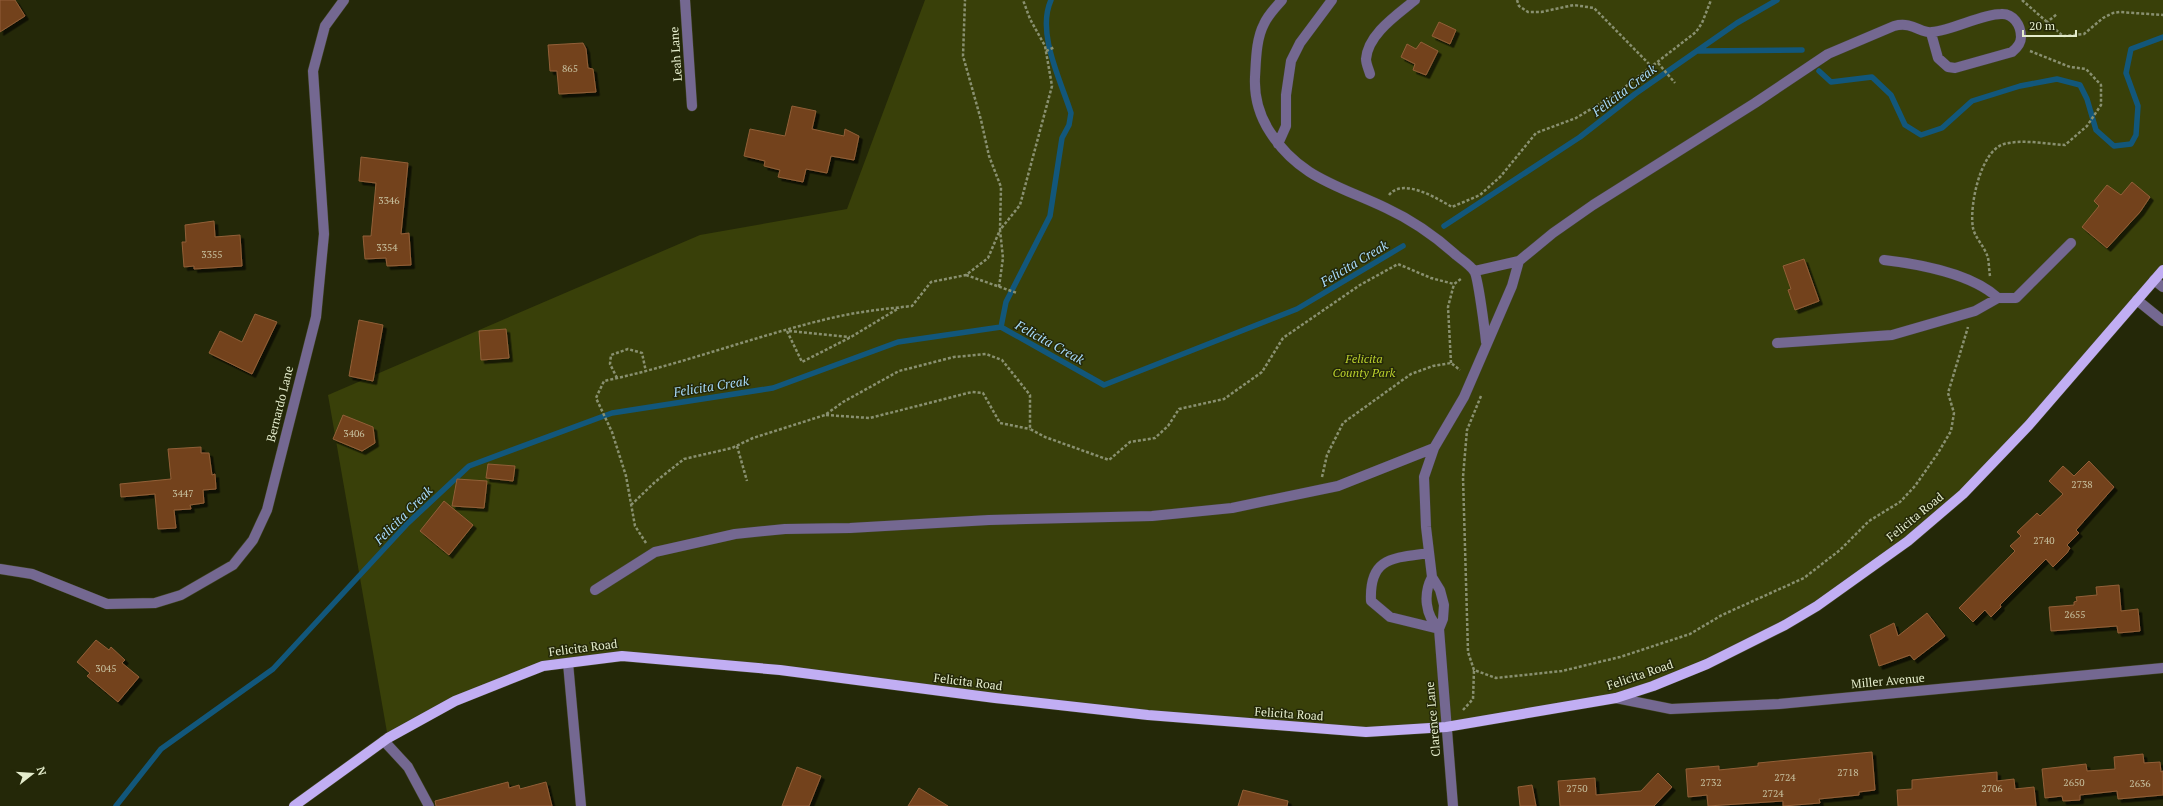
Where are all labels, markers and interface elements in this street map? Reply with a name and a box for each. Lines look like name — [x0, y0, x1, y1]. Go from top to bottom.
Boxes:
scale bar — [2023, 12, 2076, 38]
text: 20 m — [2029, 18, 2056, 33]
street label: Leah Lane — [666, 26, 685, 82]
water label: Felicita Creak — [1587, 59, 1660, 121]
house number: 865 — [562, 62, 578, 75]
house number: 3346 — [378, 194, 400, 207]
water label: Felicita Creak — [1316, 235, 1392, 291]
house number: 3354 — [376, 241, 398, 254]
house number: 3355 — [201, 248, 223, 261]
water label: Felicita Creak — [1011, 315, 1088, 369]
park label: Felicita County Park — [1333, 351, 1396, 380]
street label: Bernardo Lane — [263, 364, 296, 443]
water label: Felicita Creak — [671, 371, 751, 401]
house number: 3406 — [343, 427, 365, 440]
house number: 2738 — [2071, 478, 2093, 491]
water label: Felicita Creak — [369, 481, 437, 549]
house number: 3447 — [172, 487, 194, 500]
street label: Felicita Road — [1883, 489, 1947, 544]
house number: 2740 — [2033, 534, 2055, 547]
house number: 2655 — [2064, 608, 2086, 621]
street label: Felicita Road — [548, 636, 619, 659]
street label: Felicita Road — [1605, 656, 1675, 693]
house number: 3045 — [95, 662, 117, 675]
street label: Felicita Road — [933, 670, 1004, 693]
street label: Miller Avenue — [1851, 670, 1925, 691]
street label: Clarence Lane — [1422, 681, 1443, 757]
street label: Felicita Road — [1254, 704, 1324, 723]
north arrow — [12, 754, 52, 794]
text: N — [34, 765, 50, 778]
house number: 2718 — [1837, 766, 1859, 779]
house number: 2724 — [1774, 771, 1796, 784]
house number: 2732 — [1700, 776, 1722, 789]
house number: 2650 — [2063, 776, 2085, 789]
house number: 2636 — [2129, 777, 2151, 790]
house number: 2750 — [1566, 782, 1588, 795]
house number: 2706 — [1981, 782, 2003, 795]
house number: 2724 — [1762, 787, 1784, 800]

